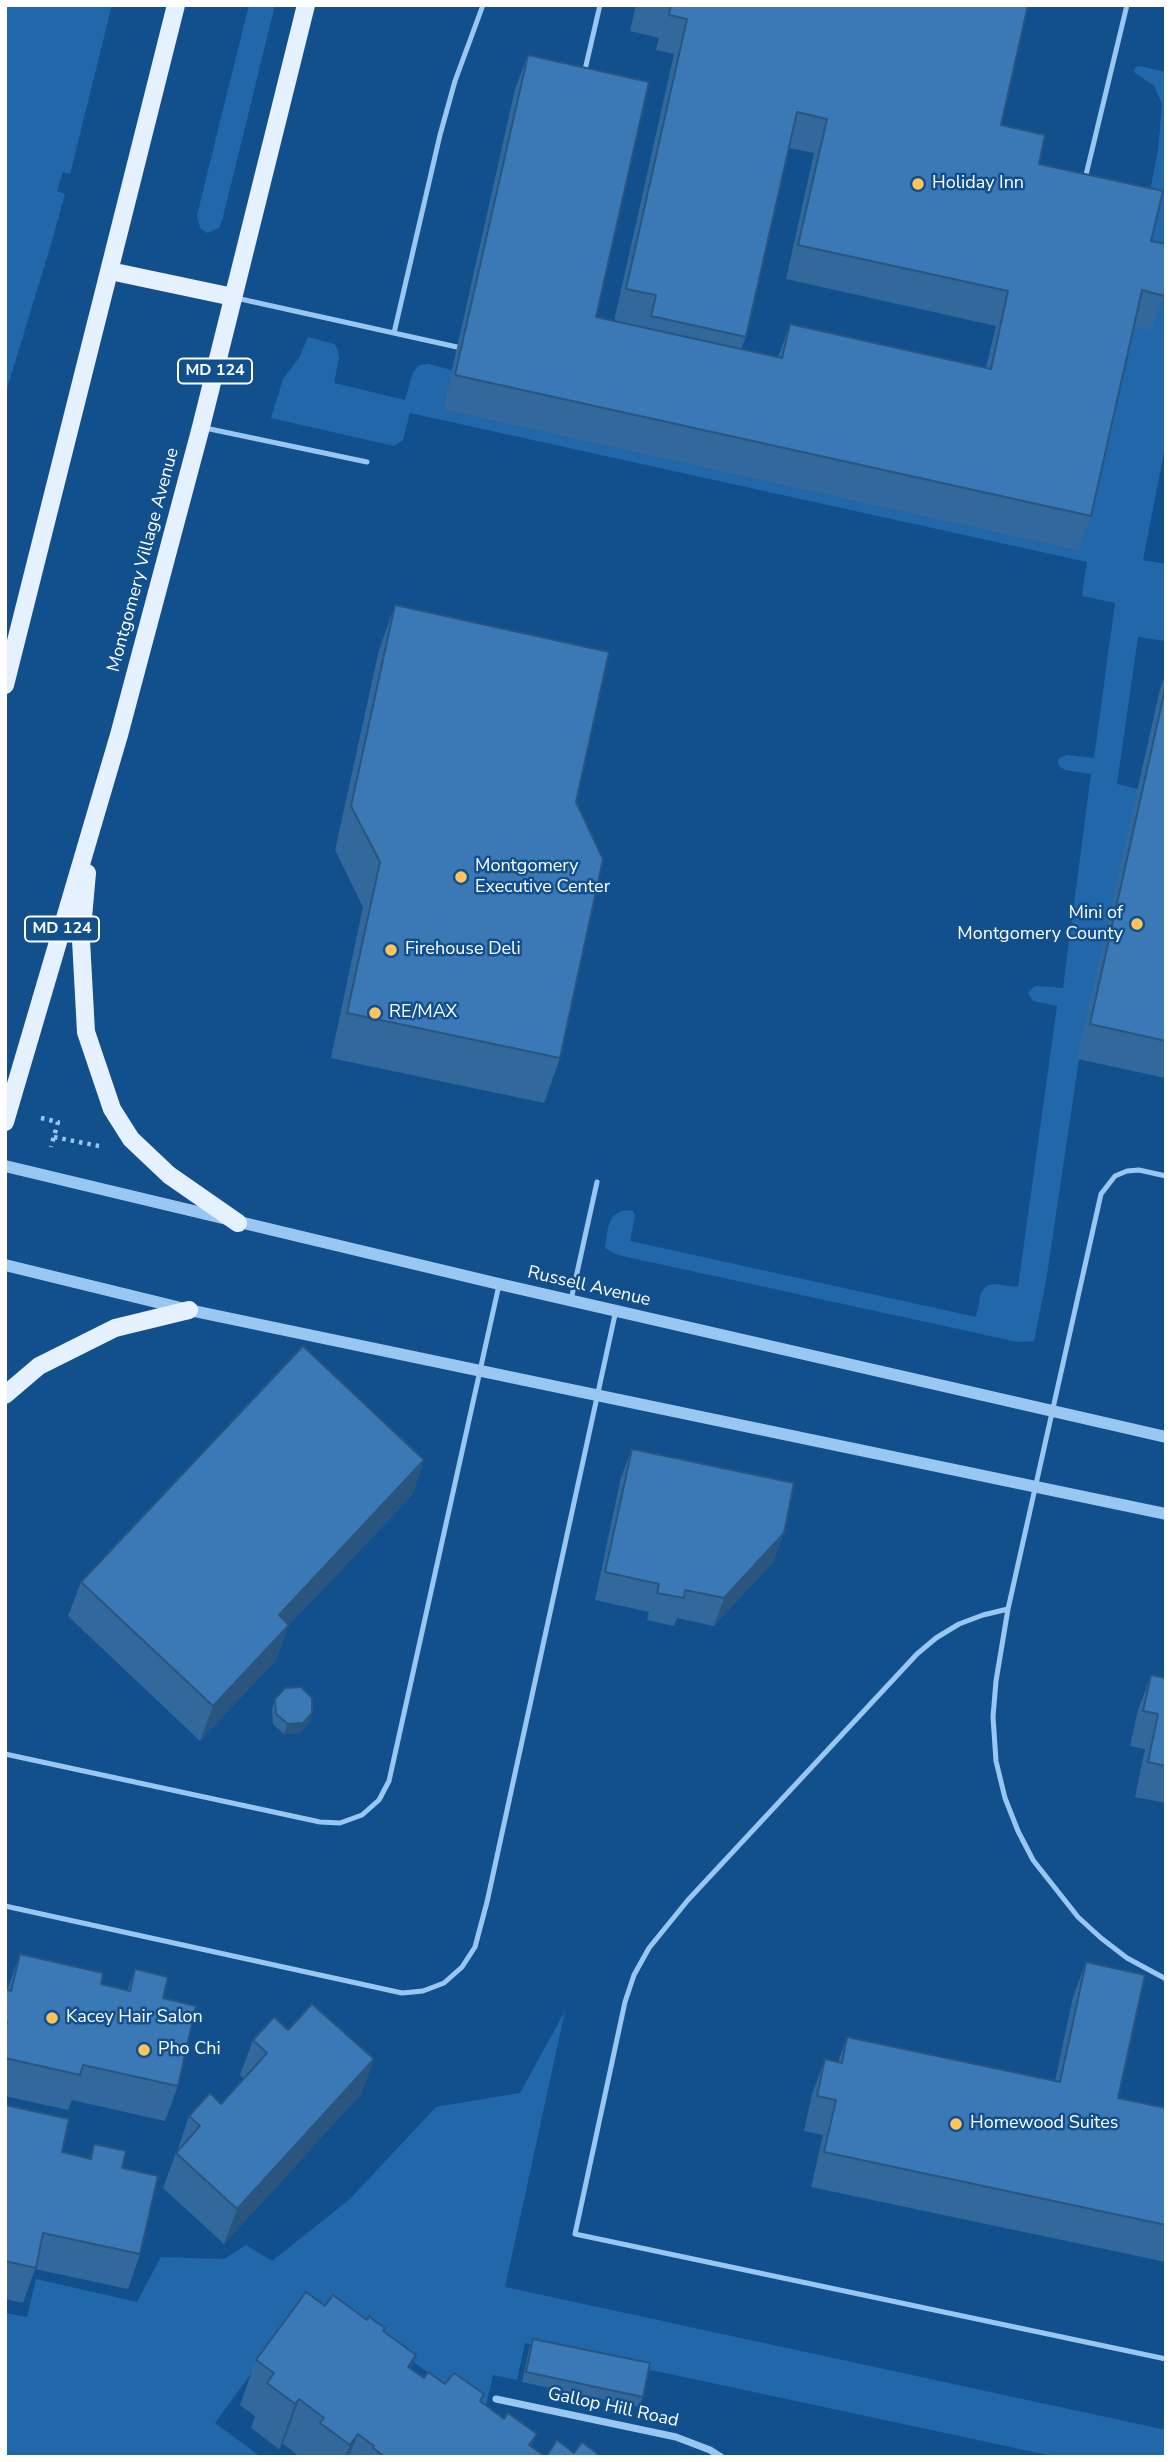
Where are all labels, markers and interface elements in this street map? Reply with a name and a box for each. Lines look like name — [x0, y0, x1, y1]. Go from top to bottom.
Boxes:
place label: Holiday Inn — [932, 173, 1024, 195]
marker: Holiday Inn — [910, 176, 926, 192]
road number: MD 124 — [178, 358, 252, 384]
street label: Montgomery Village Avenue — [104, 446, 184, 674]
place label: Montgomery Executive Center — [475, 856, 610, 898]
marker: Montgomery Executive Center — [453, 869, 469, 885]
place label: Mini of Montgomery County — [957, 903, 1123, 946]
marker: Mini of Montgomery County — [1129, 916, 1145, 932]
road number: MD 124 — [25, 917, 99, 942]
place label: Firehouse Deli — [405, 939, 521, 961]
marker: Firehouse Deli — [383, 942, 399, 958]
place label: RE/MAX — [389, 1002, 457, 1024]
marker: RE/MAX — [367, 1005, 383, 1021]
street label: Russell Avenue — [525, 1262, 653, 1312]
place label: Kacey Hair Salon — [66, 2007, 203, 2029]
marker: Kacey Hair Salon — [44, 2010, 60, 2026]
place label: Pho Chi — [158, 2039, 221, 2061]
marker: Pho Chi — [136, 2042, 152, 2058]
place label: Homewood Suites — [970, 2113, 1119, 2135]
marker: Homewood Suites — [948, 2116, 964, 2132]
street label: Gallop Hill Road — [546, 2384, 680, 2432]

